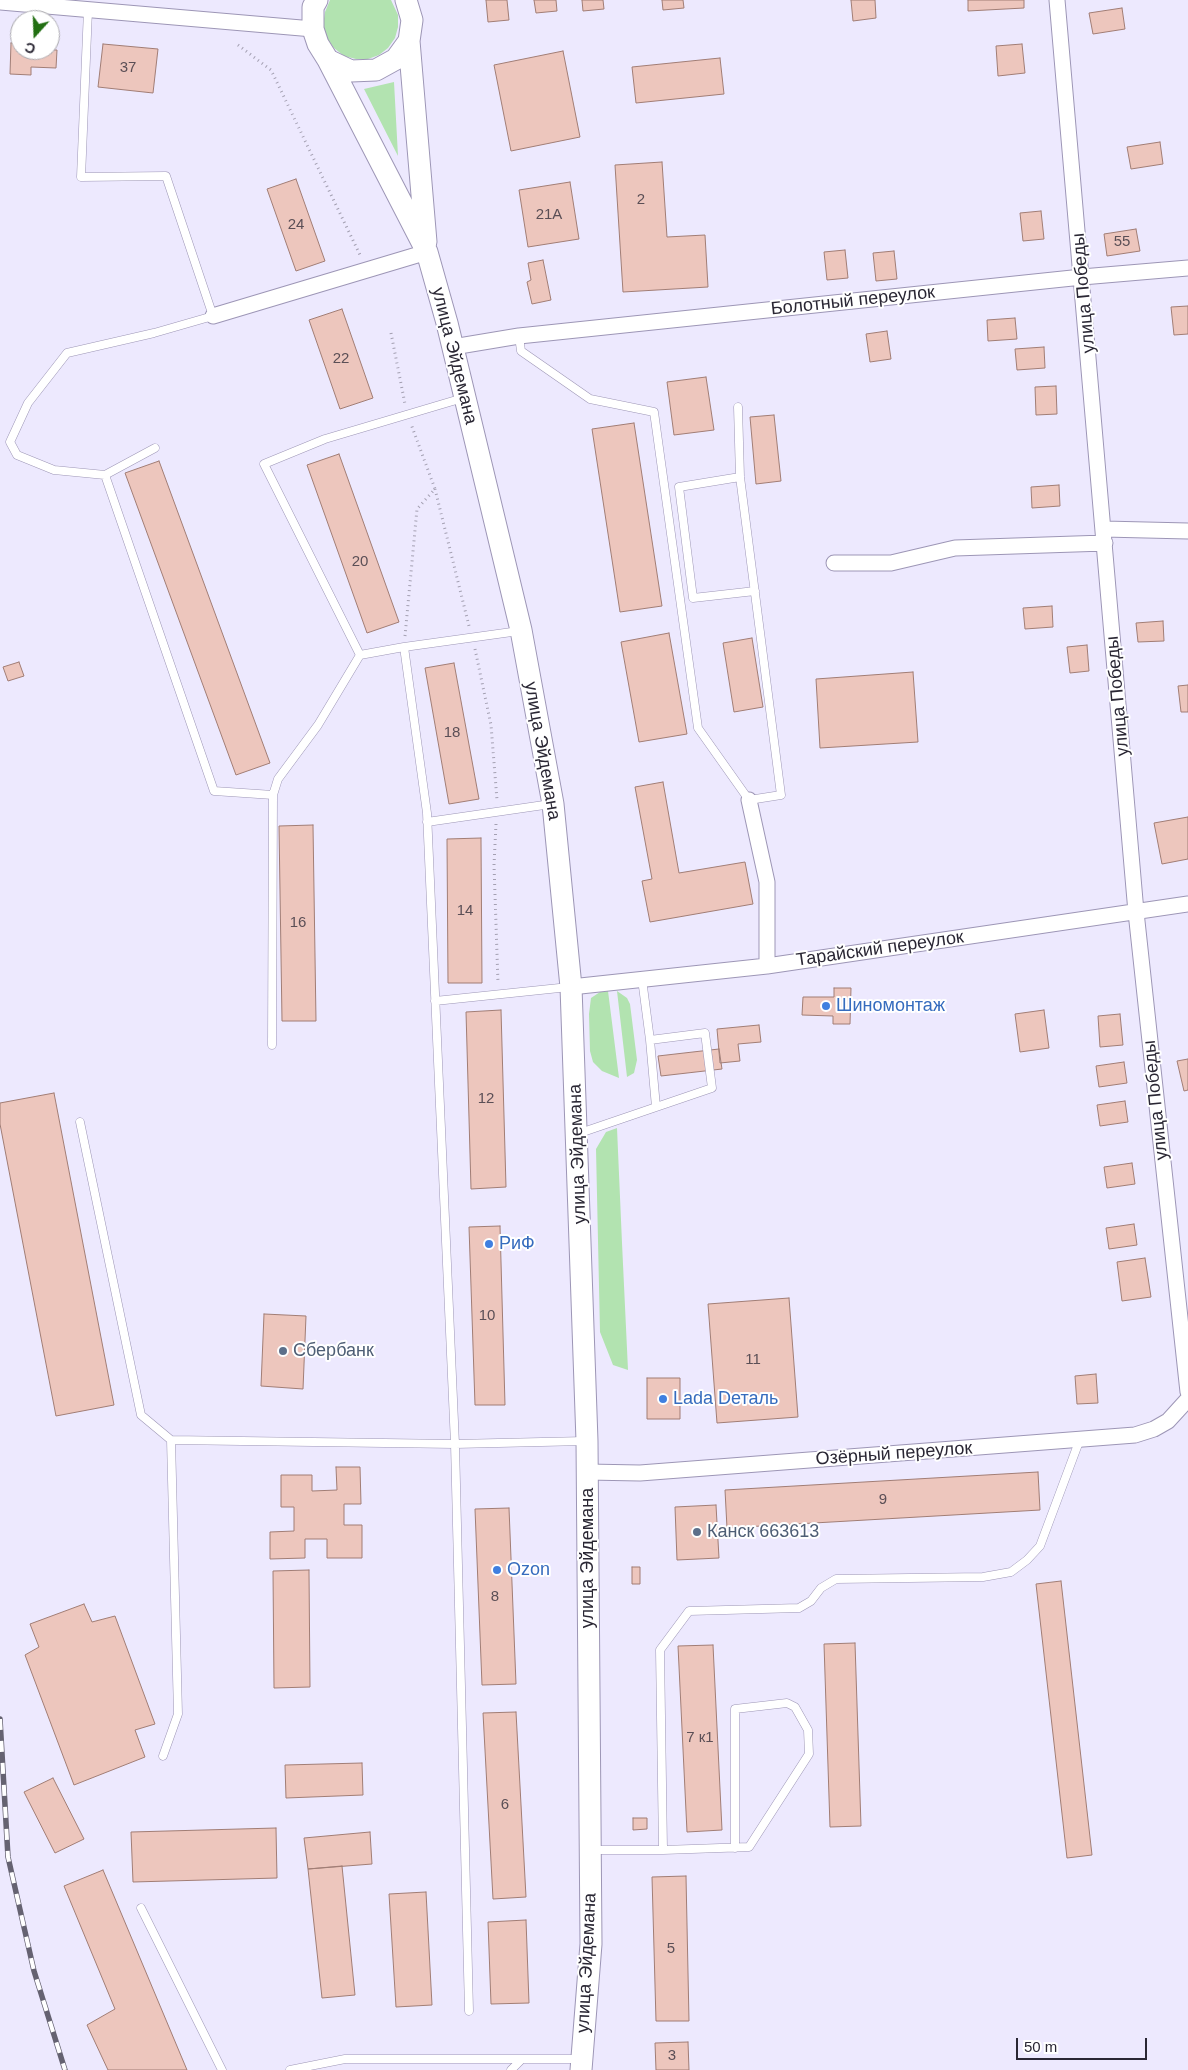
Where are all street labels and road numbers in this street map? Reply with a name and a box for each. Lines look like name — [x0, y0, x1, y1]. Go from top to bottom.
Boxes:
street label: улица Победы — [1068, 232, 1100, 354]
street label: Болотный переулок — [770, 282, 936, 320]
street label: улица Эйдемана — [427, 285, 481, 427]
street label: улица Победы — [1102, 635, 1134, 757]
street label: улица Эйдемана — [519, 680, 565, 822]
street label: Тарайский переулок — [795, 927, 965, 971]
street label: улица Победы — [1139, 1039, 1173, 1161]
street label: улица Эйдемана — [565, 1084, 591, 1224]
street label: Озёрный переулок — [815, 1438, 973, 1470]
street label: улица Эйдемана — [577, 1488, 599, 1628]
street label: улица Эйдемана — [573, 1892, 601, 2034]

